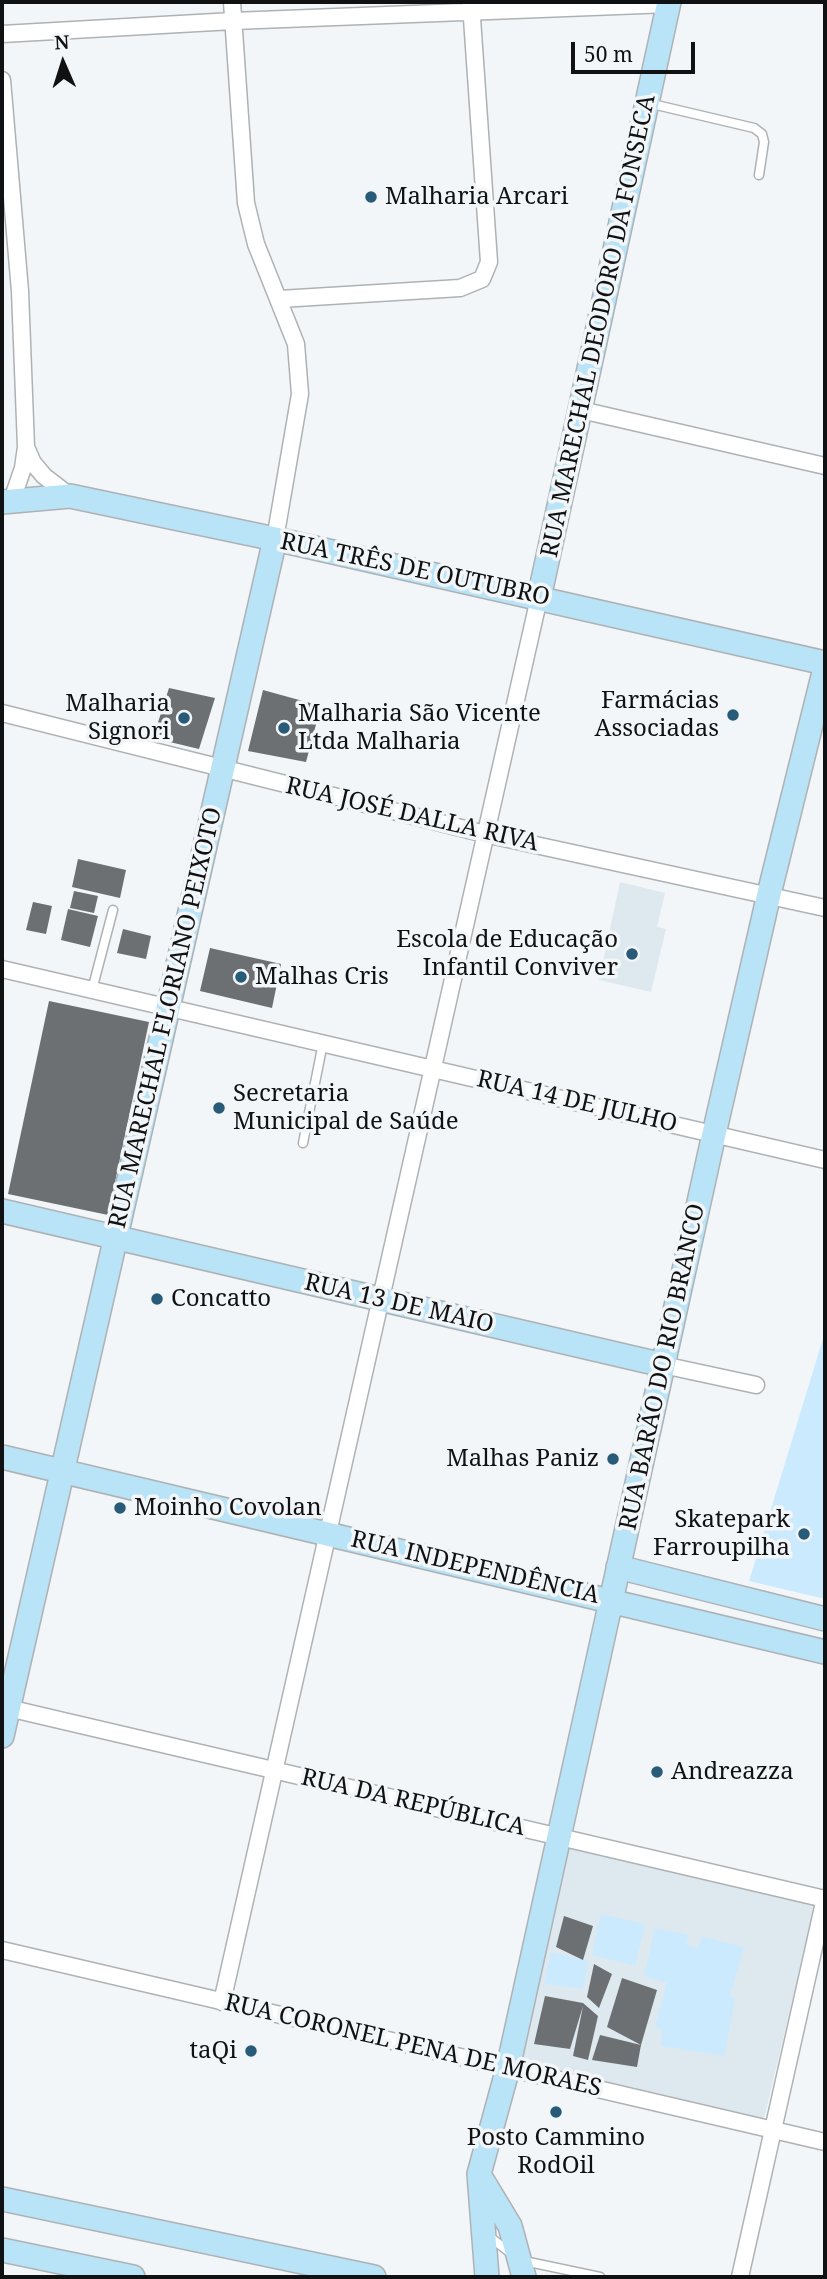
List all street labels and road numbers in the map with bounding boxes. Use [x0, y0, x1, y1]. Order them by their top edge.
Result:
street label: RUA MARECHAL DEODORO DA FONSECA [536, 92, 662, 560]
street label: RUA TRÊS DE OUTUBRO [278, 527, 552, 613]
street label: RUA JOSÉ DALLA RIVA [283, 772, 541, 858]
street label: RUA MARECHAL FLORIANO PEIXOTO [103, 805, 229, 1231]
street label: RUA 14 DE JULHO [474, 1065, 680, 1139]
street label: RUA BARÃO DO RIO BRANCO [614, 1201, 712, 1533]
street label: RUA 13 DE MAIO [302, 1268, 496, 1340]
street label: RUA INDEPENDÊNCIA [348, 1525, 602, 1611]
street label: RUA DA REPÚBLICA [298, 1763, 528, 1843]
street label: RUA CORONEL PENA DE MORAES [222, 1989, 604, 2103]

